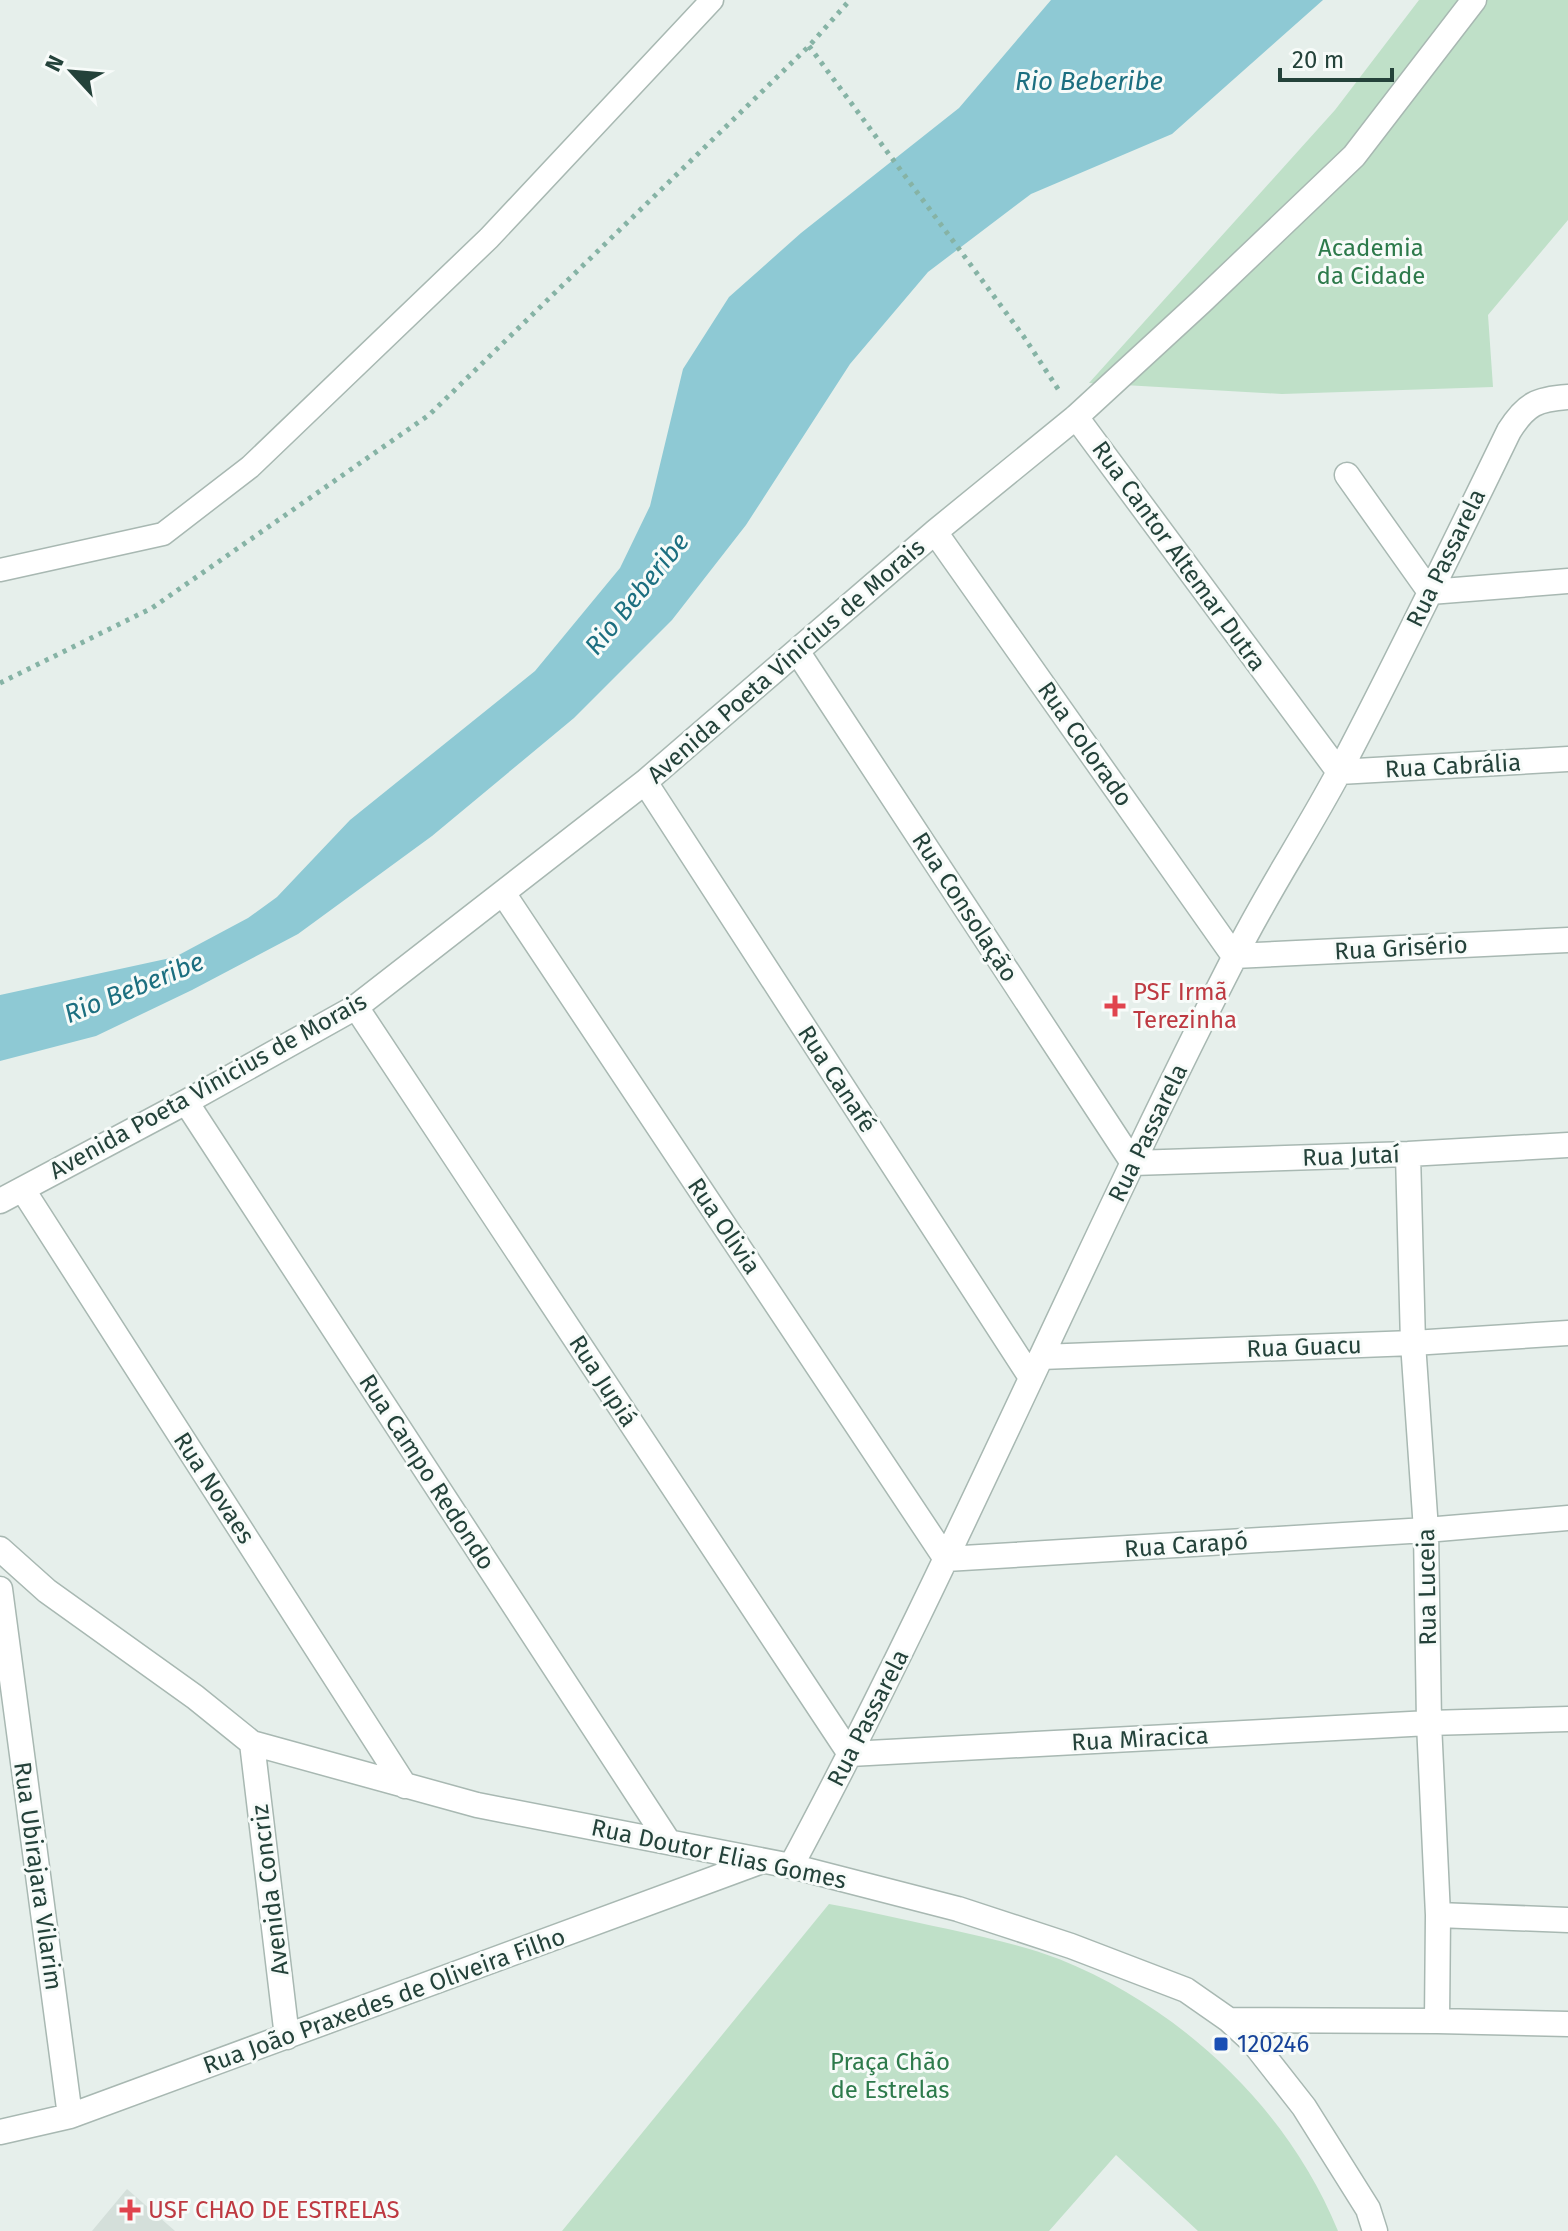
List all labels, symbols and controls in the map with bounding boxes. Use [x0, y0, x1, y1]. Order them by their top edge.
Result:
north arrow [32, 32, 112, 112]
scale bar [1280, 32, 1392, 82]
text: 20 m [1292, 46, 1344, 74]
text: N [39, 51, 70, 76]
water label: Rio Beberibe [1015, 66, 1163, 97]
park label: Academia da Cidade [1317, 234, 1425, 290]
street label: Rua Cantor Altemar Dutra [1086, 436, 1272, 676]
street label: Rua Passarela [1401, 484, 1491, 632]
water label: Rio Beberibe [578, 527, 696, 661]
street label: Avenida Poeta Vinicius de Morais [642, 533, 930, 789]
street label: Rua Colorado [1032, 676, 1138, 812]
street label: Rua Cabrália [1384, 748, 1522, 784]
street label: Rua Consolação [906, 827, 1024, 987]
street label: Rua Grisério [1334, 931, 1468, 965]
water label: Rio Beberibe [60, 946, 208, 1030]
place label: PSF Irmã Terezinha [1133, 978, 1237, 1034]
street label: Avenida Poeta Vinicius de Morais [45, 987, 371, 1185]
marker: PSF Irmã Terezinha [1104, 995, 1126, 1017]
street label: Rua Canafé [792, 1020, 882, 1138]
street label: Rua Passarela [1103, 1059, 1193, 1207]
street label: Rua Jutaí [1302, 1140, 1400, 1172]
street label: Rua Olivia [682, 1173, 766, 1279]
street label: Rua Jupiá [563, 1330, 643, 1432]
street label: Rua Guacu [1246, 1331, 1362, 1363]
street label: Rua Campo Redondo [353, 1369, 501, 1575]
street label: Rua Novaes [168, 1427, 260, 1549]
street label: Rua Carapó [1123, 1527, 1249, 1563]
street label: Rua Luceia [1412, 1528, 1442, 1646]
street label: Rua Passarela [821, 1645, 915, 1791]
street label: Rua Miracica [1071, 1721, 1209, 1757]
street label: Rua Ubirajara Vilarim [8, 1760, 68, 1992]
street label: Avenida Concriz [246, 1803, 294, 1977]
street label: Rua Doutor Elias Gomes [589, 1813, 849, 1895]
street label: Rua João Praxedes de Oliveira Filho [199, 1922, 569, 2080]
place label: 120246 [1237, 2030, 1309, 2058]
marker: 120246 [1212, 2035, 1230, 2053]
park label: Praça Chão de Estrelas [830, 2048, 950, 2104]
place label: USF CHAO DE ESTRELAS [148, 2196, 400, 2224]
marker: USF CHAO DE ESTRELAS [119, 2199, 141, 2221]

